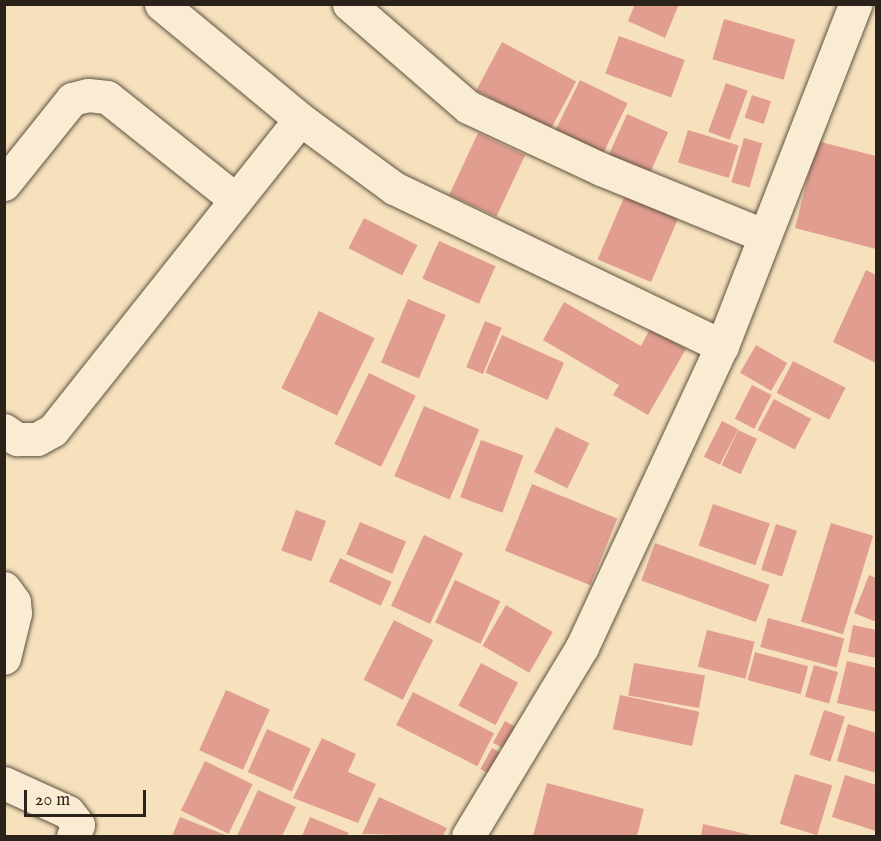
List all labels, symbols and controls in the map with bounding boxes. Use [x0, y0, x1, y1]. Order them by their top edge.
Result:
scale bar [27, 778, 148, 816]
text: 20 m [35, 789, 70, 812]

